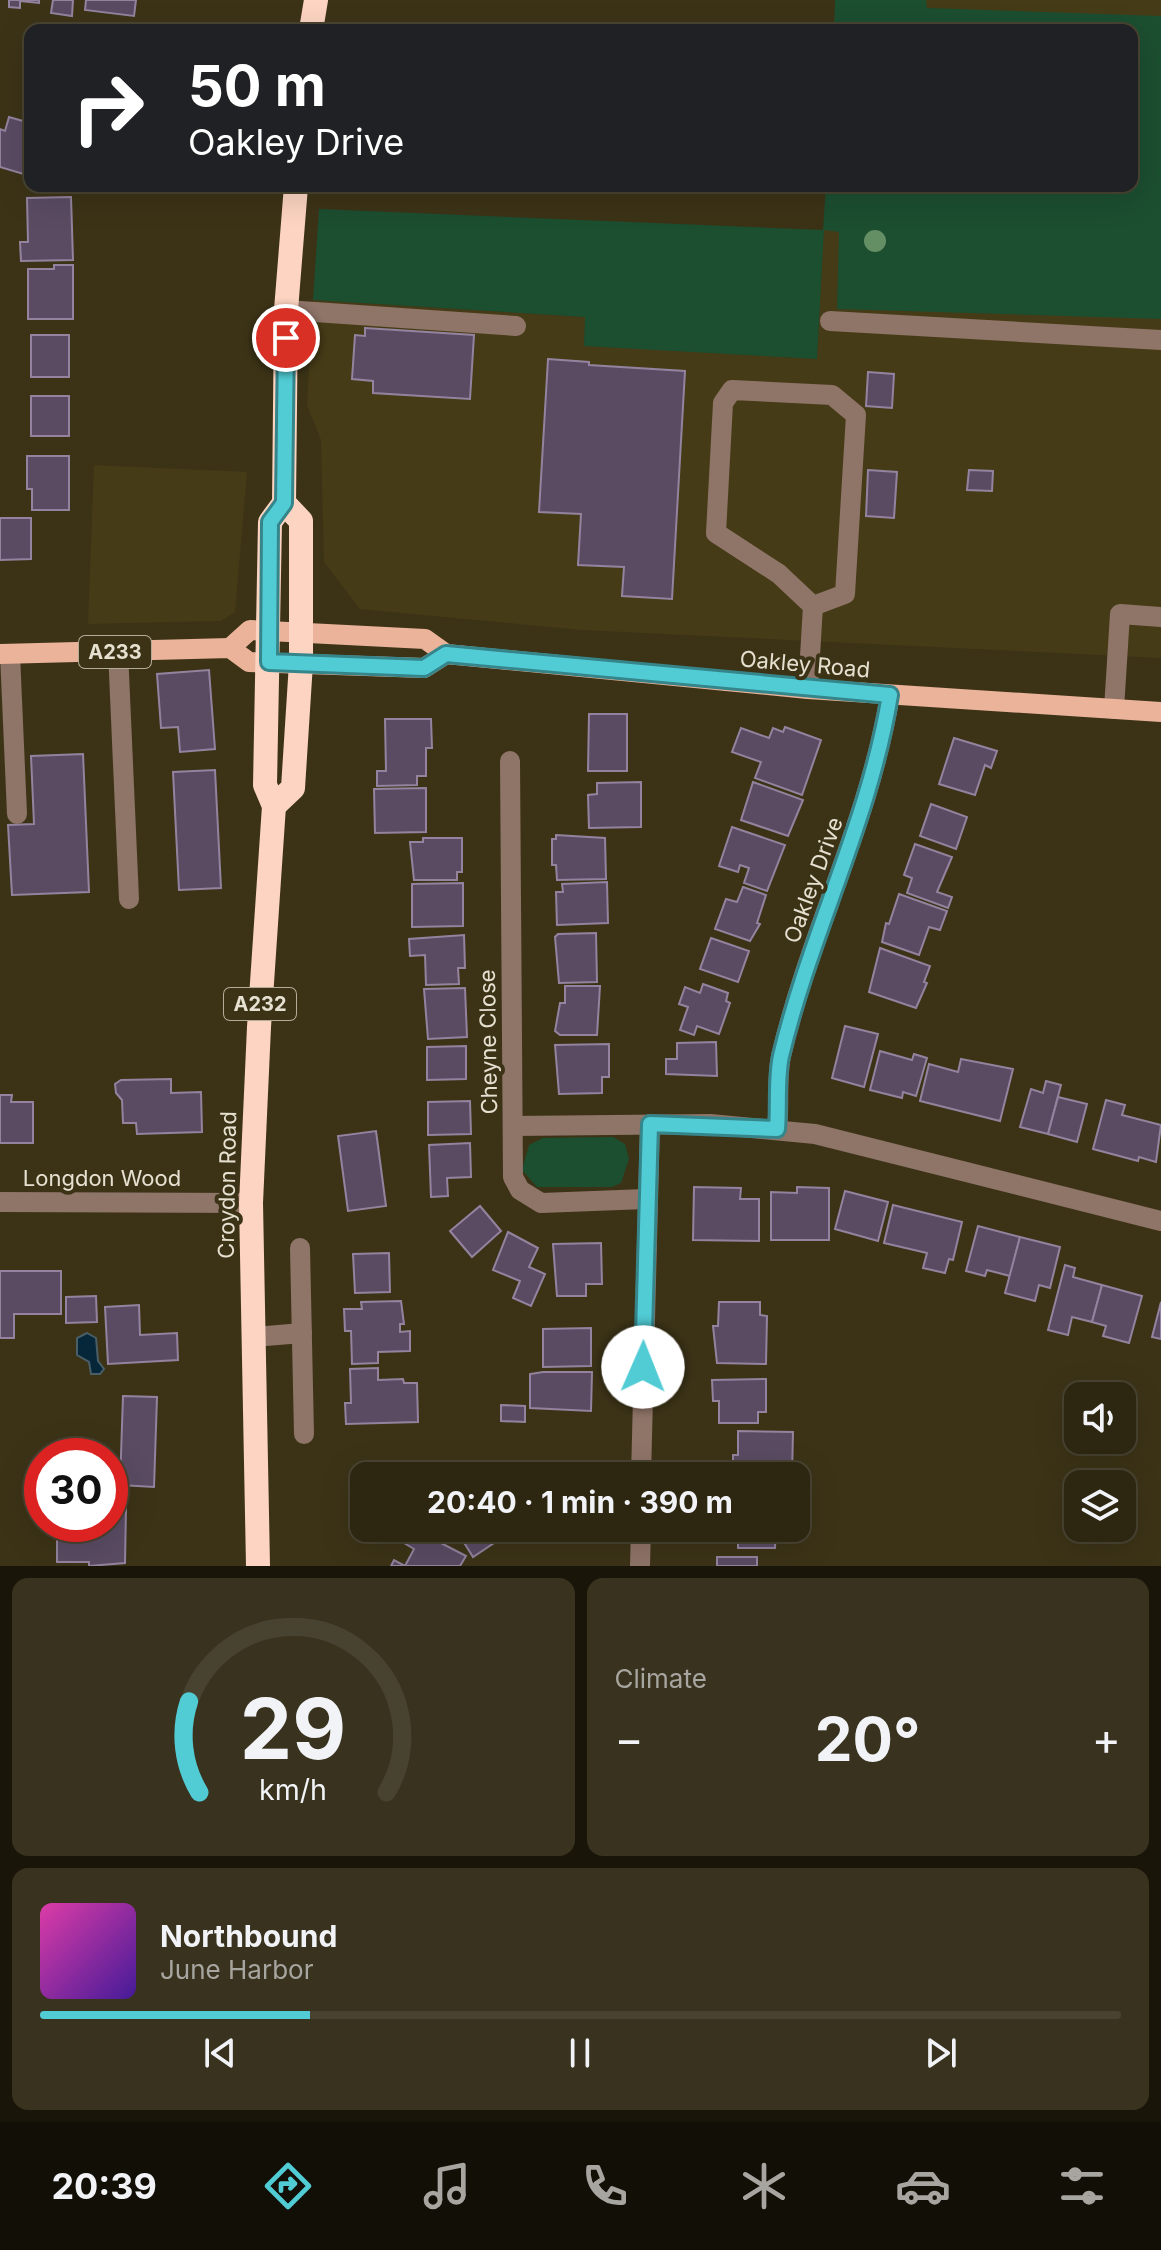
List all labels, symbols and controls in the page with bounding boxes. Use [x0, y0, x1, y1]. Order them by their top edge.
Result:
text: 50 m [188, 52, 326, 120]
icon: right [56, 56, 160, 160]
text: Oakley Drive [188, 120, 404, 164]
pin [252, 304, 320, 372]
icon: arrive [264, 316, 308, 360]
road number: A233 [79, 636, 151, 668]
street label: Oakley Road [739, 645, 871, 683]
street label: Oakley Drive [778, 813, 848, 947]
street label: Cheyne Close [474, 969, 502, 1115]
road number: A232 [224, 988, 296, 1020]
street label: Croydon Road [213, 1111, 241, 1259]
street label: Longdon Wood [23, 1165, 181, 1191]
position arrow [601, 1325, 685, 1409]
map controls [1064, 1382, 1136, 1542]
button: sound [1064, 1382, 1136, 1454]
speed limit sign: 30 [24, 1438, 128, 1542]
button: layers [1064, 1470, 1136, 1542]
text: 20:40 · 1 min · 390 m [427, 1484, 733, 1520]
text: Climate [615, 1663, 707, 1694]
text: 29 [240, 1678, 346, 1779]
text: 20° [815, 1703, 921, 1775]
text: − [615, 1712, 644, 1766]
text: + [1092, 1712, 1121, 1766]
text: km/h [259, 1772, 327, 1807]
text: Northbound [160, 1918, 337, 1954]
text: June Harbor [160, 1954, 313, 1985]
icon: previous [198, 2031, 242, 2075]
icon: pause [558, 2031, 602, 2075]
icon: next [919, 2031, 963, 2075]
icon: directions [260, 2158, 316, 2214]
icon: music [419, 2158, 475, 2214]
icon: phone [577, 2158, 633, 2214]
icon: climate [736, 2158, 792, 2214]
icon: car [895, 2158, 951, 2214]
icon: filters [1054, 2158, 1110, 2214]
text: 20:39 [51, 2164, 157, 2208]

